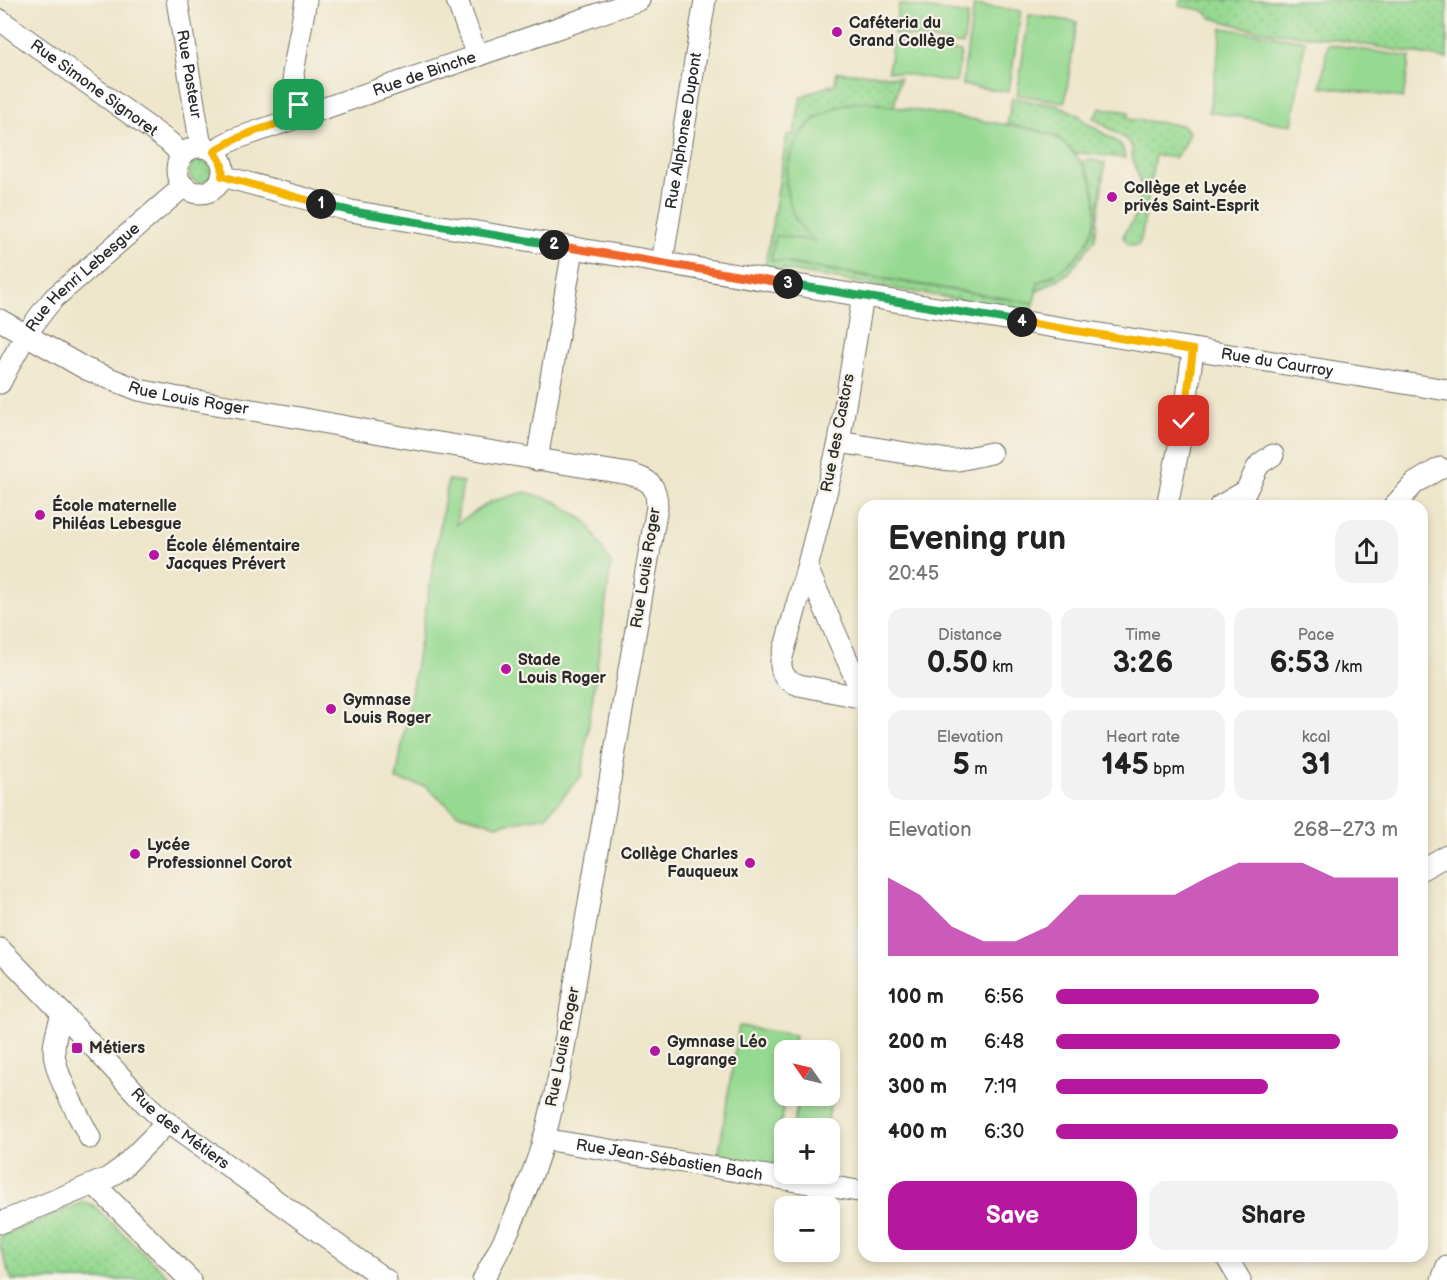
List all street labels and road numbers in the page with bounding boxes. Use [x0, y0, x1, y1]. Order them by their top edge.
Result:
street label: Rue Pasteur [173, 28, 206, 120]
street label: Rue Simone Signoret [27, 35, 162, 140]
street label: Rue de Binche [370, 47, 479, 100]
street label: Rue Alphonse Dupont [661, 51, 706, 210]
street label: Rue Henri Lebesgue [22, 218, 144, 335]
street label: Rue du Caurroy [1220, 344, 1335, 381]
street label: Rue des Castors [817, 372, 859, 494]
street label: Rue Louis Roger [125, 377, 250, 419]
street label: Rue Louis Roger [627, 506, 665, 630]
street label: Rue Louis Roger [542, 985, 584, 1109]
street label: Rue des Métiers [127, 1084, 233, 1173]
street label: Rue Jean-Sébastien Bach [574, 1135, 764, 1185]

